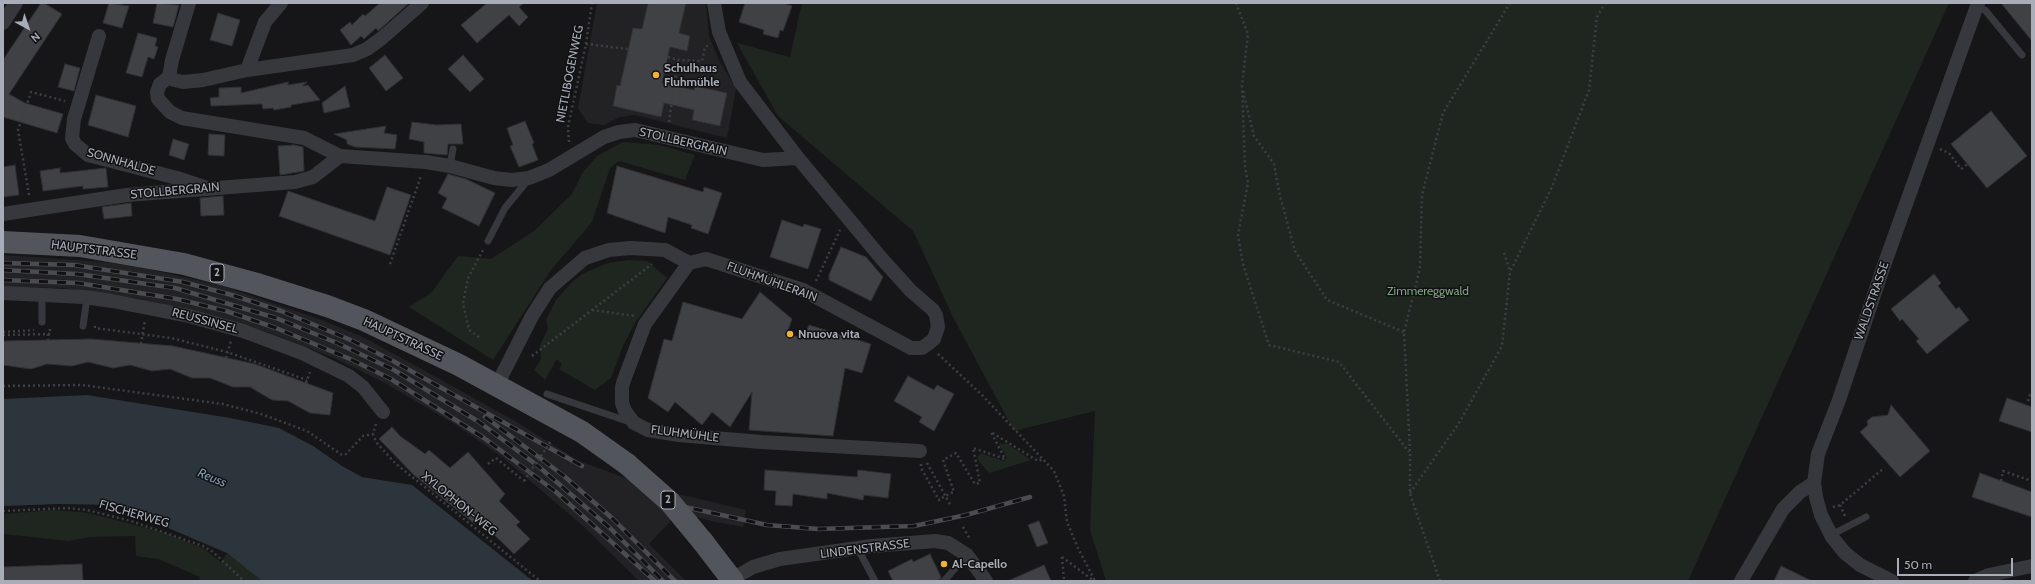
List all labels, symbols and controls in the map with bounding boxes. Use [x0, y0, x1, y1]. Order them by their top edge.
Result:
north arrow [8, 8, 48, 48]
street label: NIETLIBOGENWEG [553, 24, 587, 124]
text: N [28, 29, 43, 45]
place label: Schulhaus Fluhmühle [664, 61, 719, 89]
marker: Schulhaus Fluhmühle [651, 70, 661, 80]
street label: STOLLBERGRAIN [638, 125, 728, 159]
street label: SONNHALDE [85, 145, 157, 179]
street label: STOLLBERGRAIN [130, 180, 220, 202]
street label: HAUPTSTRASSE [50, 238, 138, 262]
street label: FLUHMÜHLERAIN [725, 259, 819, 305]
street label: WALDSTRASSE [1852, 260, 1892, 342]
road number: 2 [210, 264, 224, 282]
park label: Zimmereggwald [1387, 284, 1469, 298]
street label: REUSSINSEL [170, 305, 240, 337]
street label: HAUPTSTRASSE [361, 314, 445, 364]
place label: Nnuova vita [798, 327, 860, 341]
marker: Nnuova vita [785, 329, 795, 339]
street label: FLUHMÜHLE [650, 423, 720, 445]
water label: Reuss [195, 465, 229, 491]
street label: XYLOPHON-WEG [418, 469, 500, 539]
road number: 2 [661, 491, 675, 509]
street label: FISCHERWEG [97, 497, 171, 531]
street label: LINDENSTRASSE [819, 536, 911, 562]
scale bar [1899, 550, 2015, 576]
place label: Al-Capello [952, 557, 1007, 571]
text: 50 m [1904, 557, 1932, 572]
marker: Al-Capello [939, 559, 949, 569]

